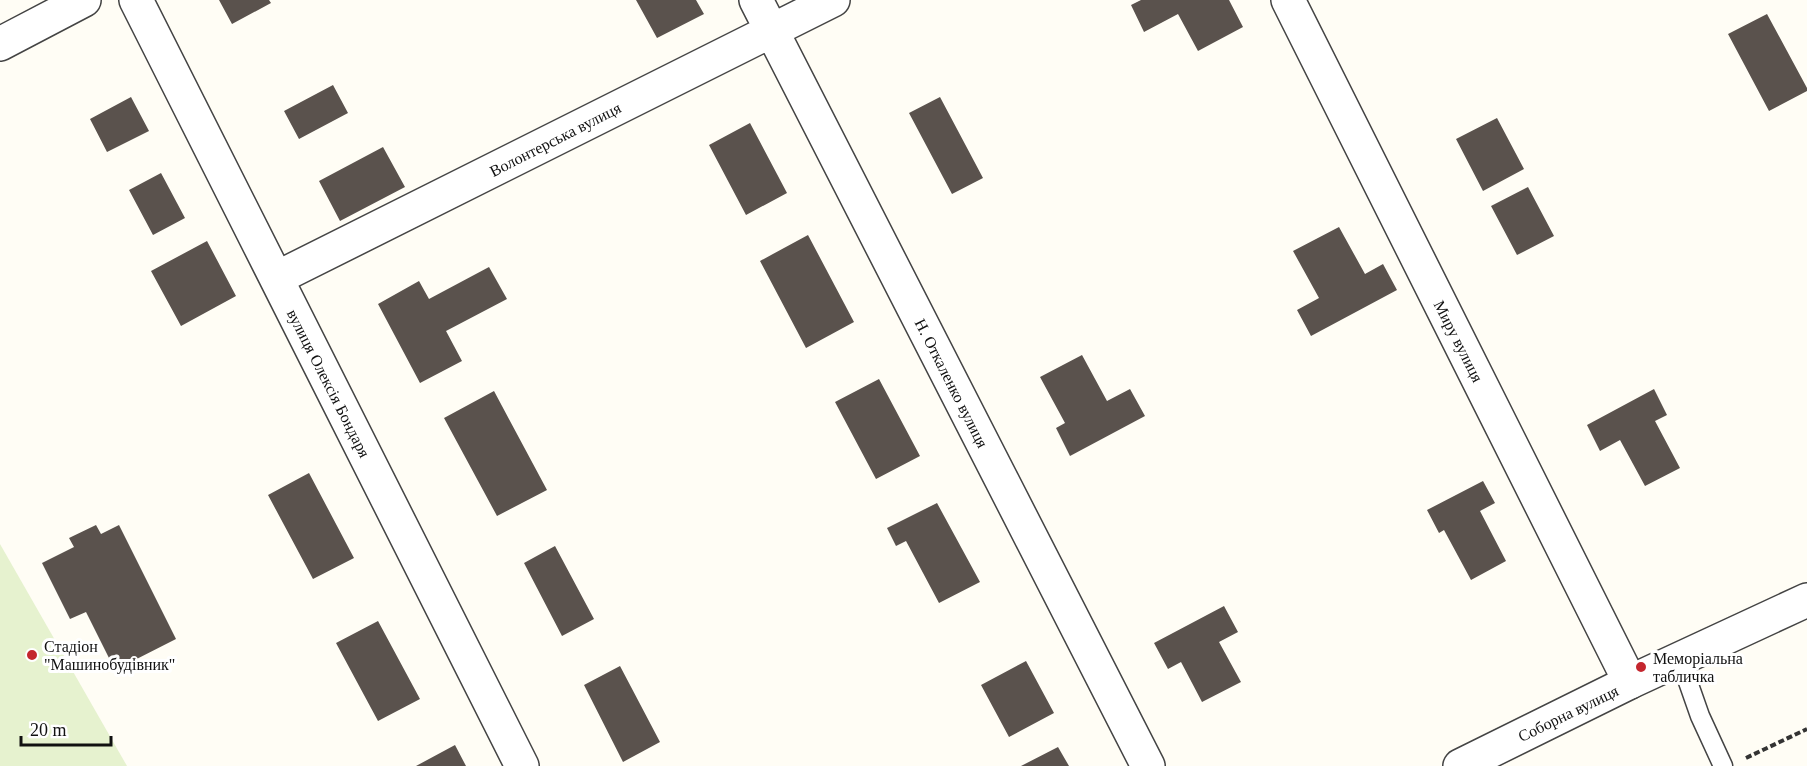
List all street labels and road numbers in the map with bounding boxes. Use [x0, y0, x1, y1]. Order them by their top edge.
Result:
street label: Волонтерська вулиця [487, 99, 625, 181]
street label: Миру вулиця [1430, 298, 1487, 386]
street label: вулиця Олексія Бондаря [283, 306, 374, 461]
street label: Н. Откаленко вулиця [911, 316, 992, 451]
street label: Соборна вулиця [1515, 682, 1622, 746]

